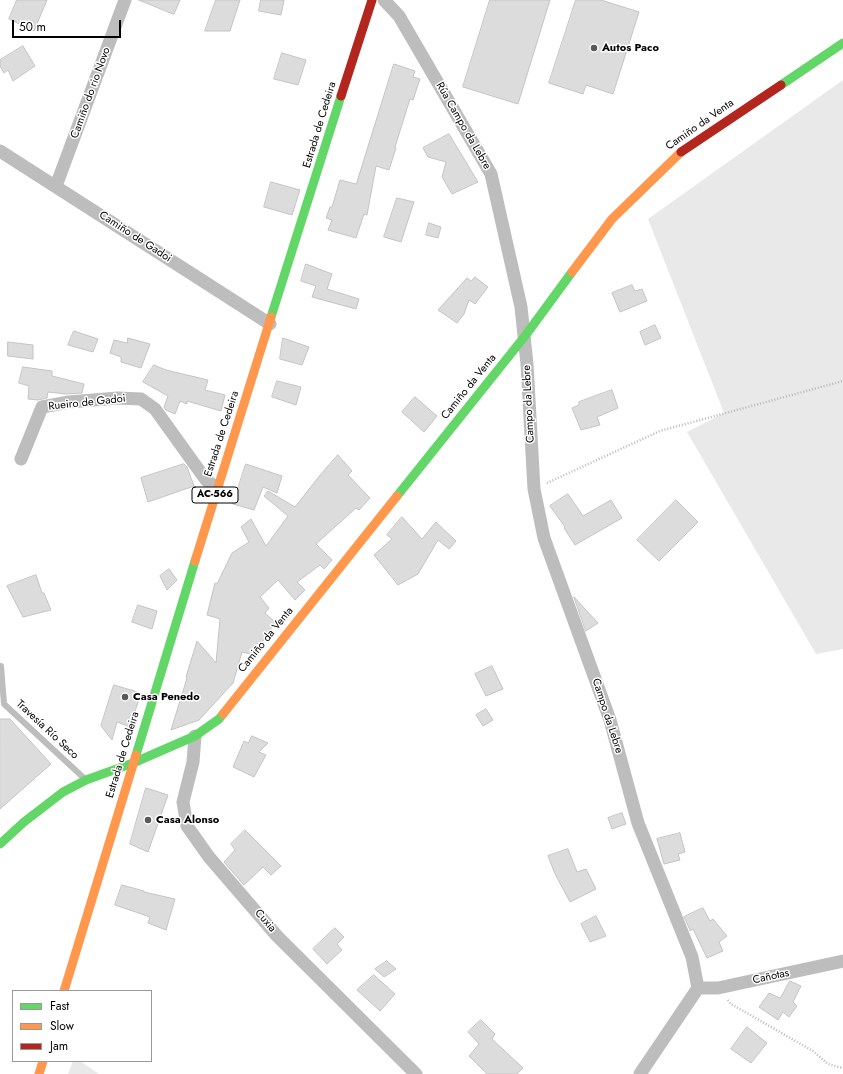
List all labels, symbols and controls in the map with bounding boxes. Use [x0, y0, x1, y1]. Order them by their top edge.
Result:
scale bar [14, 12, 123, 38]
text: 50 m [19, 18, 46, 36]
place label: Autos Paco [602, 41, 659, 55]
marker: Autos Paco [589, 43, 599, 53]
street label: Camiño do rio Novo [68, 46, 114, 140]
street label: Estrada de Cedeira [301, 80, 339, 170]
street label: Rúa Campo da Lebre [433, 80, 493, 172]
street label: Camiño da Venta [663, 97, 737, 153]
street label: Camiño de Gadoi [96, 209, 174, 265]
street label: Camiño da Venta [439, 352, 499, 422]
street label: Campo da Lebre [520, 365, 538, 443]
street label: Estrada de Cedeira [202, 389, 242, 479]
street label: Rueiro de Gadoi [48, 392, 126, 414]
road number: AC-566 [192, 487, 238, 503]
street label: Camiño da Venta [236, 605, 296, 675]
street label: Campo da Lebre [589, 677, 625, 755]
place label: Casa Penedo [133, 690, 200, 704]
marker: Casa Penedo [120, 692, 130, 702]
street label: Travesía Río Seco [13, 698, 81, 762]
street label: Estrada de Cedeira [104, 710, 142, 800]
place label: Casa Alonso [156, 813, 219, 827]
marker: Casa Alonso [143, 815, 153, 825]
street label: Cuxia [251, 907, 279, 935]
street label: Cañotas [752, 967, 790, 987]
legend [12, 990, 152, 1062]
text: Fast [50, 997, 69, 1015]
text: Slow [50, 1017, 74, 1035]
text: Jam [50, 1037, 68, 1055]

